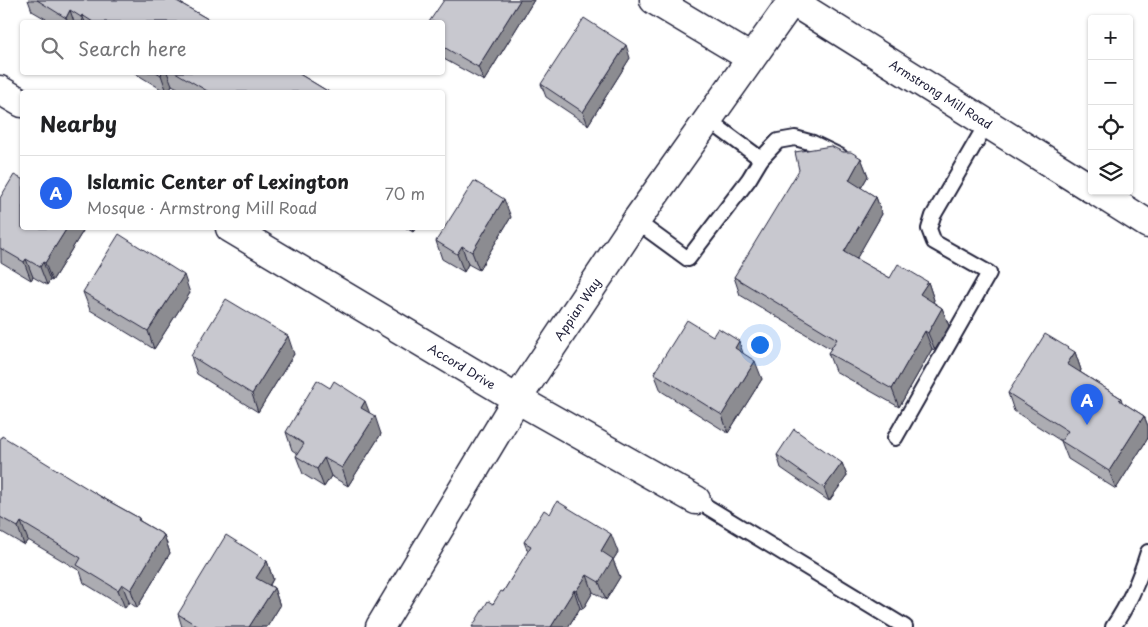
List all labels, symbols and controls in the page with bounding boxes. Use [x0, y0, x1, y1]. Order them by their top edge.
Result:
map controls [1088, 15, 1133, 195]
button: + [1088, 15, 1133, 60]
search box [20, 20, 445, 75]
icon: search [38, 34, 66, 62]
text: Search here [78, 34, 187, 62]
street label: Armstrong Mill Road [886, 55, 996, 133]
button: − [1088, 60, 1133, 105]
button: locate [1088, 105, 1133, 150]
text: Nearby [40, 107, 117, 139]
button: layers [1088, 150, 1133, 195]
text: Islamic Center of Lexington [87, 167, 349, 195]
text: A [50, 181, 62, 205]
text: 70 m [385, 181, 425, 205]
text: Mosque · Armstrong Mill Road [87, 195, 317, 219]
street label: Appian Way [549, 274, 605, 344]
your location [747, 332, 773, 358]
street label: Accord Drive [425, 339, 500, 394]
pin: A [1071, 384, 1103, 425]

